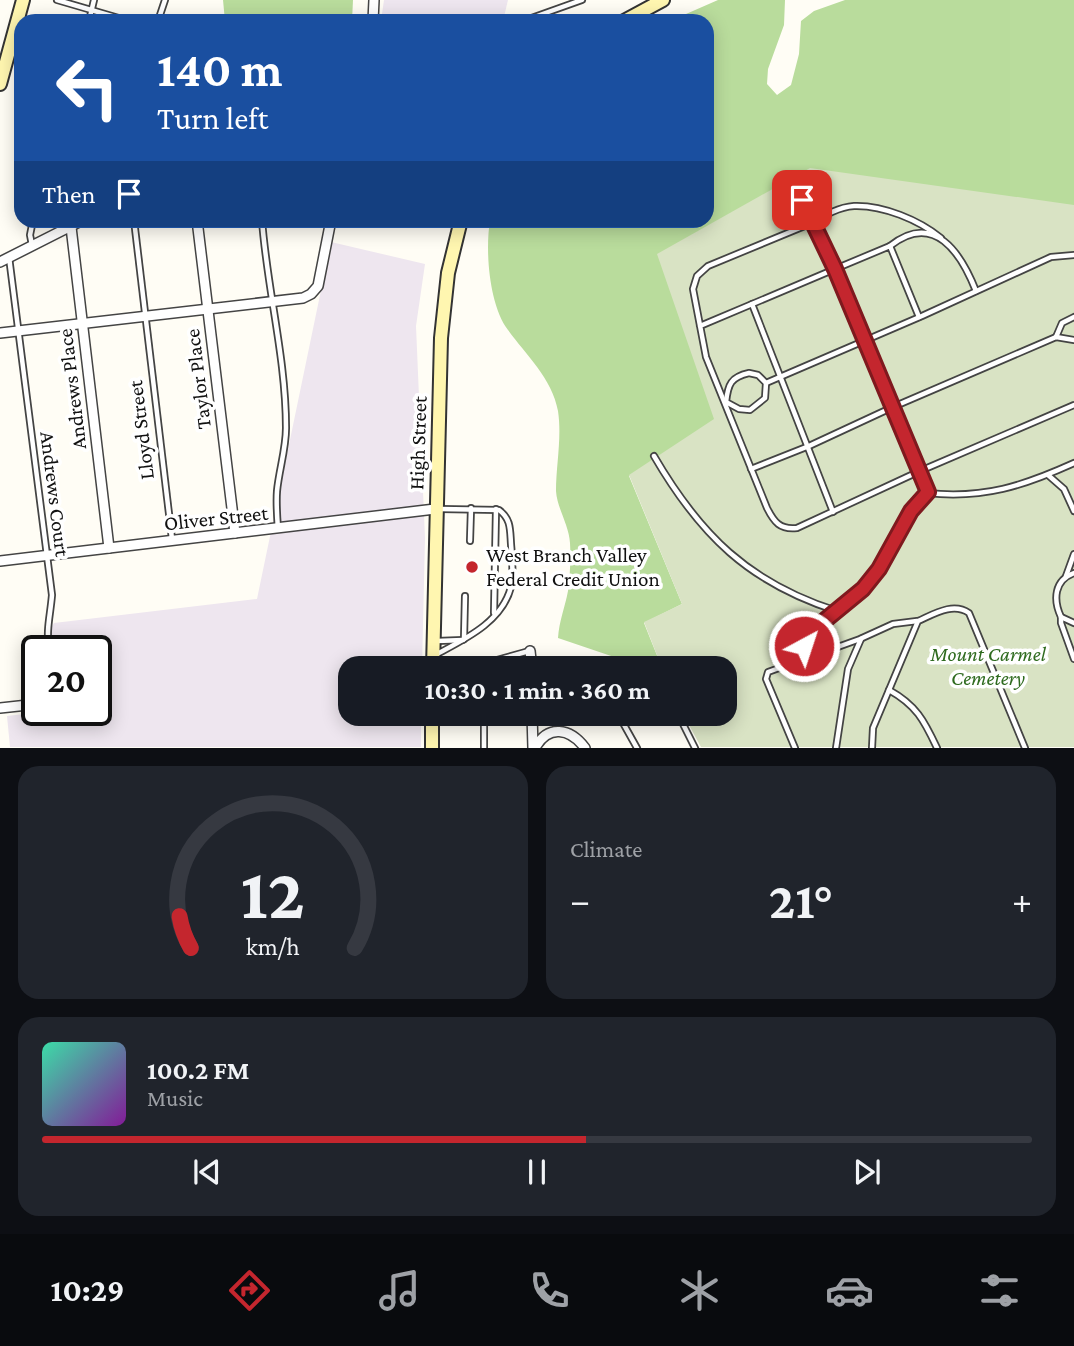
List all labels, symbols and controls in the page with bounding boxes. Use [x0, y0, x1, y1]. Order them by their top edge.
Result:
icon: left [42, 42, 133, 133]
text: 140 m [157, 42, 282, 97]
text: Turn left [157, 100, 268, 136]
pin [772, 170, 832, 230]
icon: arrive [110, 175, 148, 213]
text: Then [42, 180, 96, 209]
icon: arrive [783, 181, 821, 219]
street label: Andrews Place [53, 327, 91, 451]
street label: Taylor Place [180, 327, 216, 431]
street label: Lloyd Street [123, 378, 159, 481]
street label: High Street [404, 395, 432, 490]
street label: Andrews Court [35, 430, 75, 559]
street label: Oliver Street [163, 500, 270, 535]
place label: West Branch Valley Federal Credit Union [486, 543, 660, 591]
marker: West Branch Valley Federal Credit Union [464, 559, 480, 575]
position arrow [767, 609, 841, 683]
speed limit sign: 20 [21, 635, 112, 726]
park label: Mount Carmel Cemetery [929, 642, 1047, 690]
text: 10:30 · 1 min · 360 m [425, 676, 650, 705]
text: Climate [570, 836, 642, 862]
text: 12 [241, 854, 305, 935]
text: 21° [769, 871, 833, 929]
text: − [570, 879, 590, 921]
text: + [1012, 879, 1032, 921]
text: km/h [246, 933, 300, 960]
text: 100.2 FM [147, 1056, 249, 1085]
text: Music [147, 1085, 203, 1111]
icon: previous [188, 1153, 226, 1191]
icon: pause [518, 1153, 556, 1191]
icon: next [848, 1153, 886, 1191]
icon: directions [225, 1266, 274, 1315]
icon: music [375, 1266, 424, 1315]
icon: phone [525, 1266, 574, 1315]
icon: climate [675, 1266, 724, 1315]
icon: car [825, 1266, 874, 1315]
icon: filters [975, 1266, 1024, 1315]
text: 10:29 [50, 1272, 124, 1308]

